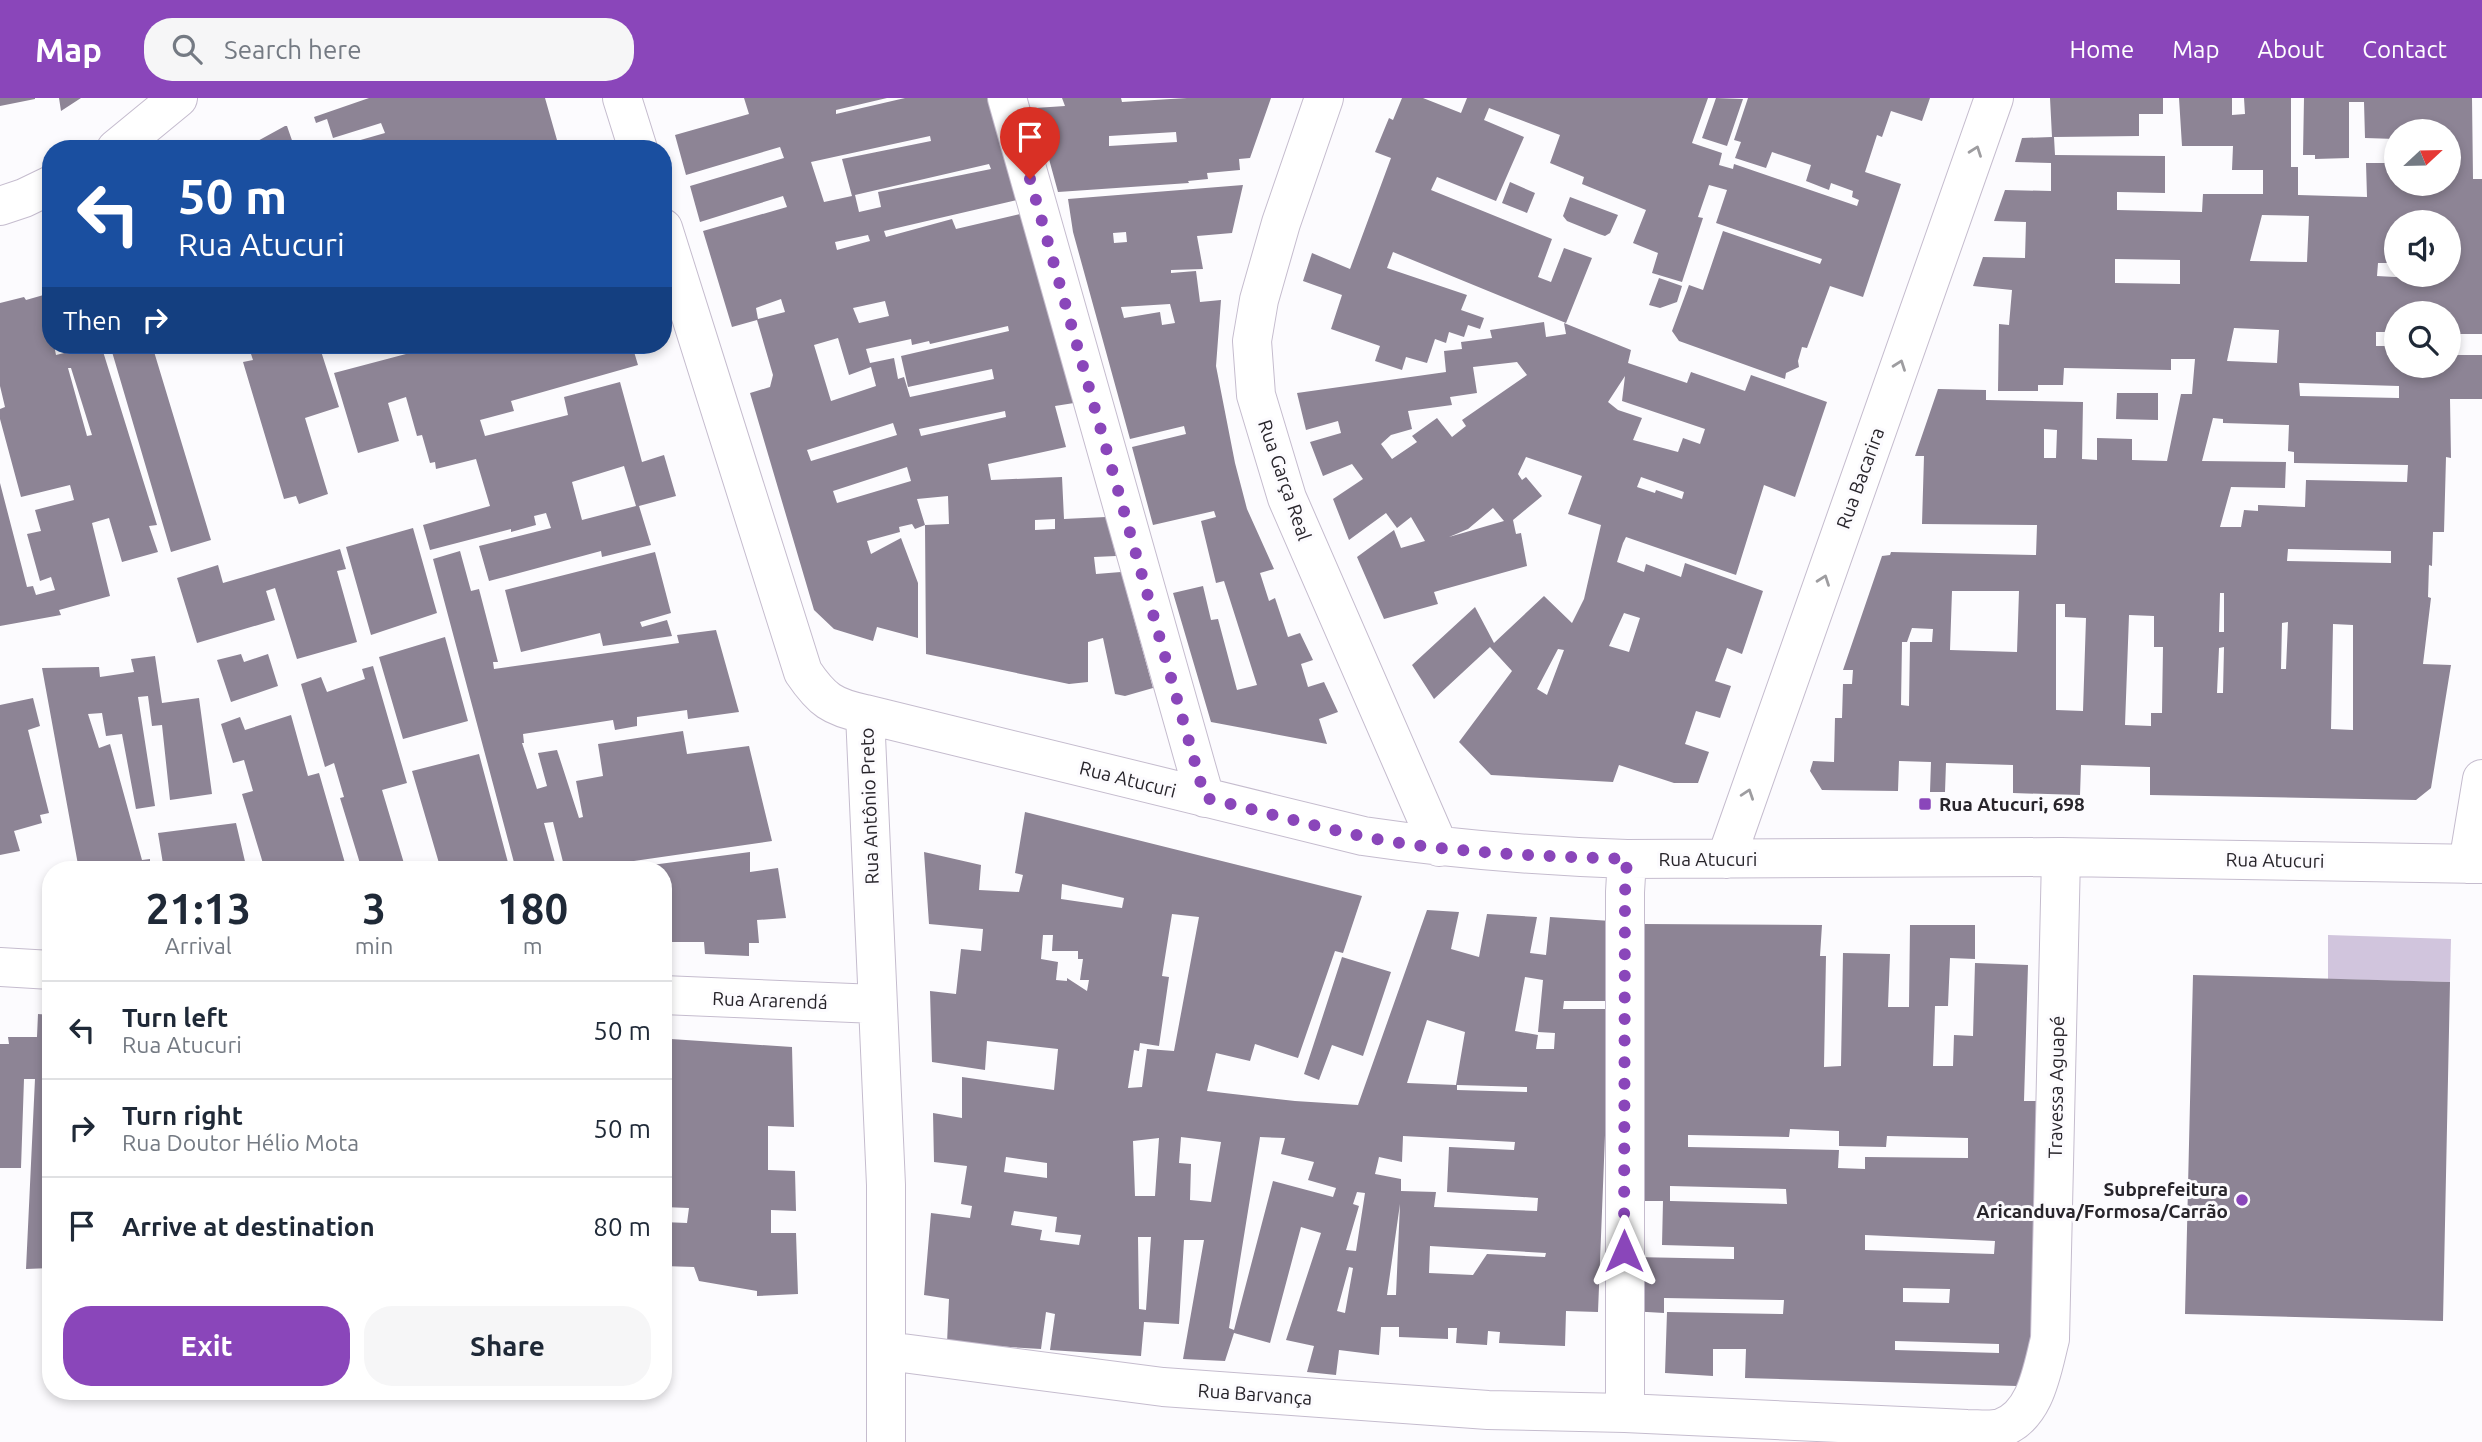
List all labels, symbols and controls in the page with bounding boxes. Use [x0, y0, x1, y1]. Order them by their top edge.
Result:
search box [144, 18, 634, 81]
icon: search [168, 30, 206, 68]
text: Map [35, 31, 102, 68]
text: Search here [224, 35, 362, 64]
text: Home [2069, 36, 2134, 63]
text: Map [2172, 36, 2219, 63]
text: About [2257, 36, 2324, 63]
text: Contact [2362, 36, 2447, 63]
pin [1000, 107, 1060, 179]
icon: arrive [1011, 118, 1049, 156]
north arrow [2384, 119, 2460, 196]
map controls [2384, 119, 2461, 378]
one-way arrow [1968, 145, 1982, 157]
icon: left [63, 168, 154, 259]
text: 50 m [178, 168, 287, 223]
button: sound [2384, 210, 2461, 287]
text: Rua Atucuri [178, 226, 345, 262]
icon: right [136, 301, 174, 339]
button: search [2384, 301, 2461, 378]
text: Then [63, 306, 122, 335]
one-way arrow [1892, 360, 1906, 372]
street label: Rua Garça Real [1254, 417, 1316, 543]
street label: Rua Bacarira [1832, 424, 1888, 532]
one-way arrow [1816, 574, 1830, 586]
street label: Rua Antônio Preto [855, 727, 883, 885]
street label: Rua Atucuri [1077, 756, 1179, 802]
one-way arrow [1740, 789, 1754, 801]
place label: Rua Atucuri, 698 [1939, 793, 2085, 815]
marker: Rua Atucuri, 698 [1917, 796, 1933, 812]
street label: Rua Atucuri [1659, 848, 1757, 870]
street label: Rua Atucuri [2225, 848, 2325, 872]
text: 21:13 [146, 885, 251, 932]
text: 3 [362, 885, 386, 932]
text: 180 [497, 885, 568, 932]
text: Arrival [165, 933, 232, 958]
text: min [355, 933, 393, 958]
text: m [523, 933, 543, 958]
street label: Rua Ararendá [712, 987, 828, 1013]
text: Turn left [122, 1003, 228, 1032]
icon: left [63, 1011, 101, 1049]
street label: Travessa Aguapé [2044, 1015, 2068, 1159]
text: 50 m [593, 1016, 651, 1045]
text: Rua Atucuri [122, 1032, 242, 1057]
text: Turn right [122, 1101, 243, 1130]
icon: right [63, 1109, 101, 1147]
text: 50 m [593, 1114, 651, 1143]
text: Rua Doutor Hélio Mota [122, 1130, 359, 1155]
place label: Subprefeitura Aricanduva/Formosa/Carrão [1976, 1178, 2228, 1222]
marker: Subprefeitura Aricanduva/Formosa/Carrão [2234, 1192, 2250, 1208]
icon: arrive [63, 1207, 101, 1245]
text: Arrive at destination [122, 1212, 375, 1241]
text: 80 m [593, 1212, 651, 1241]
position arrow [1587, 1214, 1661, 1288]
button: Exit [63, 1306, 350, 1386]
button: Share [364, 1306, 651, 1386]
street label: Rua Barvança [1197, 1379, 1313, 1409]

